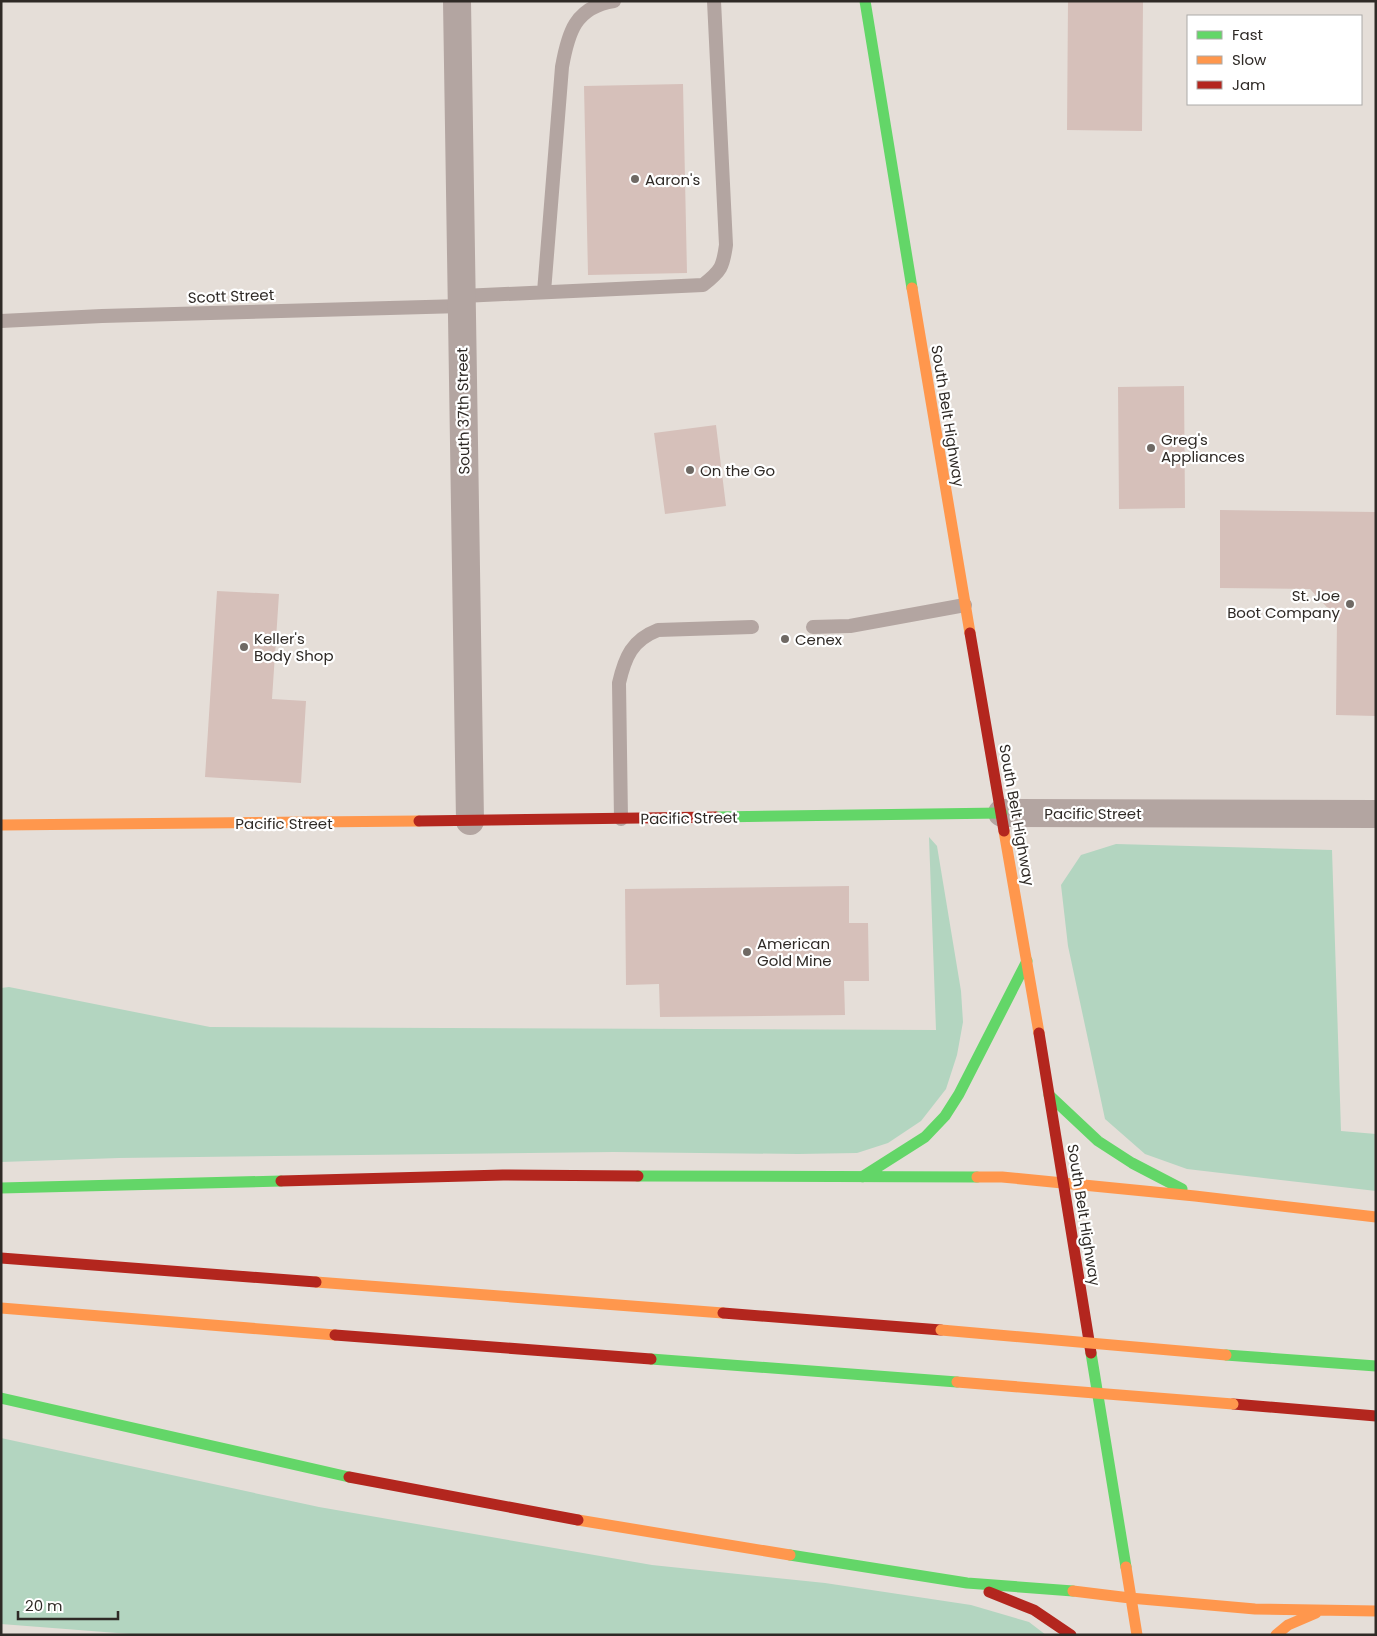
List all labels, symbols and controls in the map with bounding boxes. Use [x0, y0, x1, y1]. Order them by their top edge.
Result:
legend [1187, 15, 1362, 105]
text: Fast [1232, 24, 1263, 45]
text: Slow [1232, 49, 1267, 70]
text: Jam [1232, 74, 1266, 95]
place label: Aaron's [645, 169, 700, 190]
marker: Aaron's [629, 173, 641, 185]
street label: Scott Street [187, 284, 275, 308]
street label: South Belt Highway [926, 344, 970, 489]
street label: South 37th Street [451, 347, 475, 475]
place label: Greg's Appliances [1161, 429, 1245, 467]
marker: Greg's Appliances [1145, 442, 1157, 454]
place label: On the Go [700, 460, 775, 481]
marker: On the Go [684, 464, 696, 476]
place label: St. Joe Boot Company [1227, 585, 1341, 623]
marker: St. Joe Boot Company [1344, 598, 1356, 610]
place label: Keller's Body Shop [254, 628, 334, 666]
place label: Cenex [795, 629, 842, 650]
marker: Cenex [779, 633, 791, 645]
marker: Keller's Body Shop [238, 641, 250, 653]
street label: South Belt Highway [994, 743, 1040, 888]
street label: Pacific Street [1044, 803, 1142, 824]
street label: Pacific Street [640, 807, 738, 829]
street label: Pacific Street [235, 813, 333, 834]
place label: American Gold Mine [757, 933, 832, 971]
marker: American Gold Mine [741, 946, 753, 958]
street label: South Belt Highway [1062, 1143, 1106, 1288]
scale bar [18, 1588, 118, 1620]
text: 20 m [25, 1595, 63, 1616]

